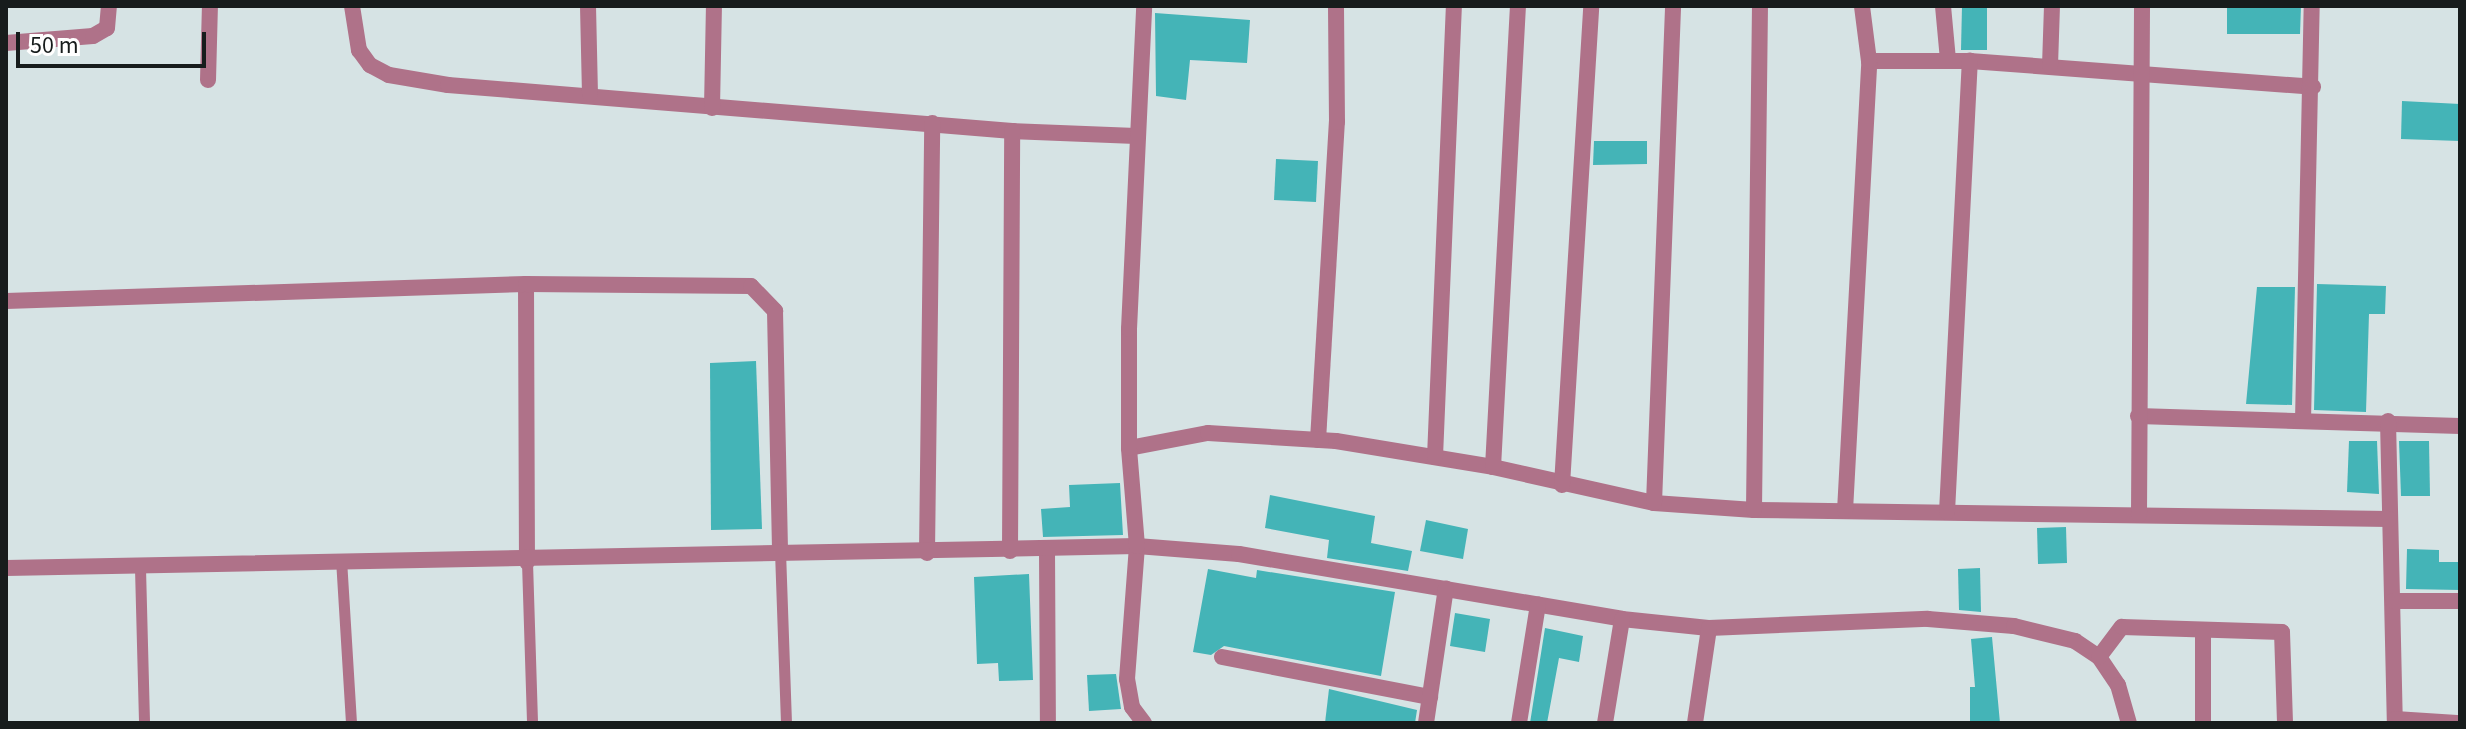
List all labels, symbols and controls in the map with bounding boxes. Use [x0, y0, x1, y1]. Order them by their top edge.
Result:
scale bar [20, 16, 210, 66]
text: 50 m [30, 28, 79, 63]

